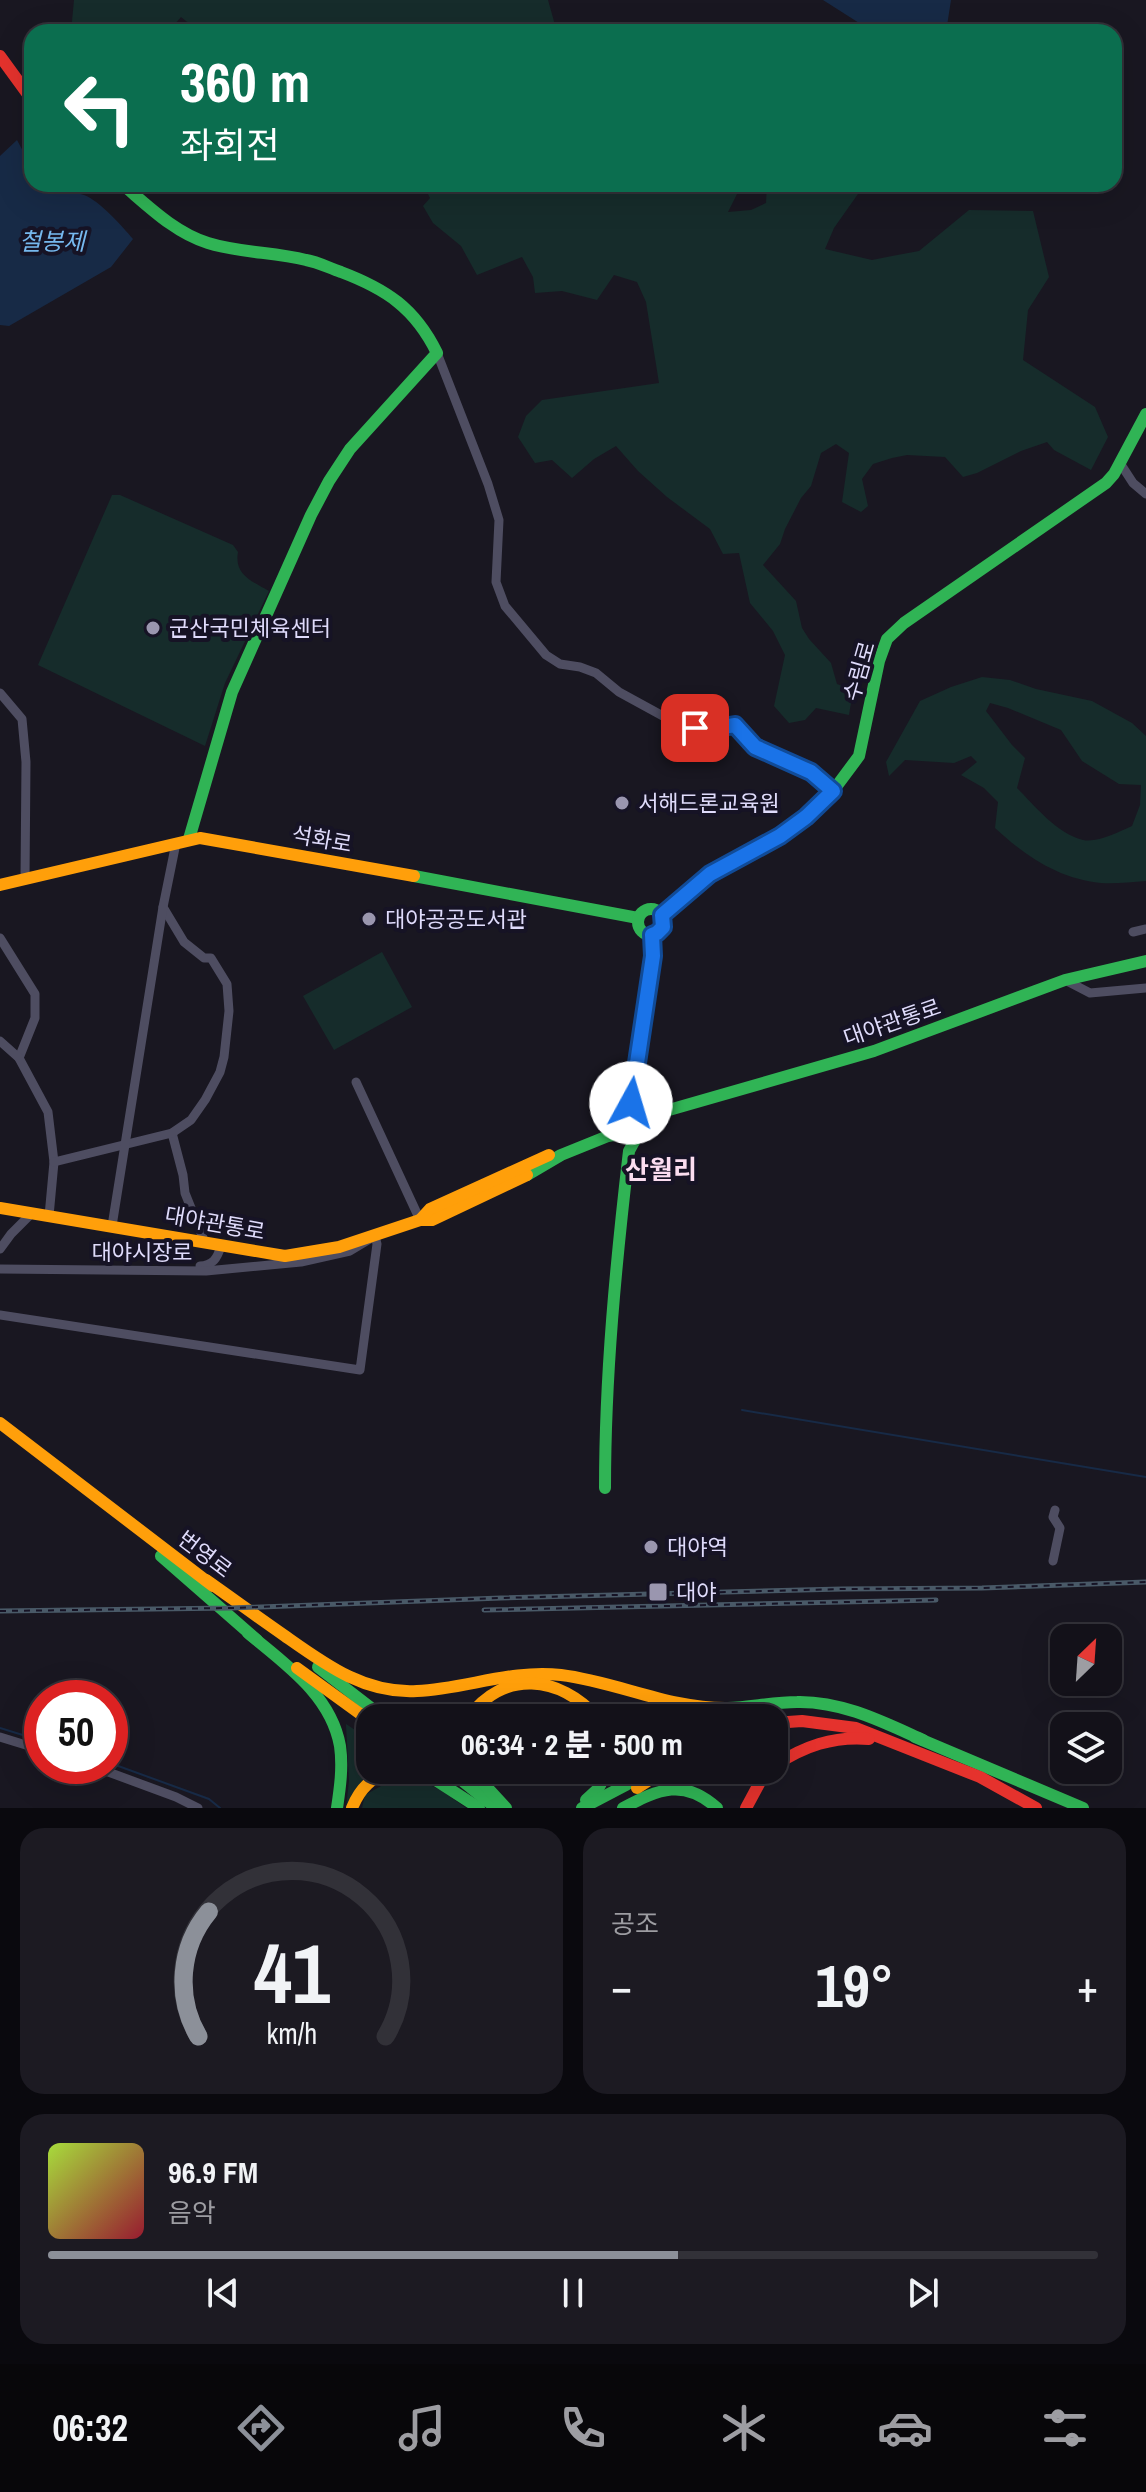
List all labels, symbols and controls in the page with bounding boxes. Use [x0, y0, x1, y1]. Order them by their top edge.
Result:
text: 360 m [180, 44, 310, 119]
icon: left [48, 56, 152, 160]
text: 좌회전 [180, 121, 279, 169]
water label: 철봉제 [19, 225, 88, 257]
place label: 군산국민체육센터 [169, 613, 331, 643]
marker: 군산국민체육센터 [144, 619, 162, 637]
street label: 수림로 [836, 638, 882, 704]
pin [661, 694, 729, 762]
icon: arrive [673, 706, 717, 750]
place label: 서해드론교육원 [638, 788, 780, 818]
marker: 서해드론교육원 [613, 794, 631, 812]
street label: 석화로 [289, 819, 355, 859]
place label: 대야공공도서관 [385, 904, 527, 934]
marker: 대야공공도서관 [360, 910, 378, 928]
street label: 대야관통로 [839, 991, 945, 1053]
position arrow [589, 1061, 673, 1145]
district label: 산월리 [625, 1152, 697, 1187]
street label: 대야관통로 [163, 1199, 267, 1247]
street label: 대야시장로 [91, 1237, 193, 1267]
street label: 번영로 [172, 1524, 238, 1584]
place label: 대야역 [667, 1532, 728, 1562]
marker: 대야역 [642, 1538, 660, 1556]
place label: 대야 [676, 1577, 716, 1607]
marker: 대야 [647, 1581, 669, 1603]
north arrow [1050, 1624, 1122, 1696]
map controls [1050, 1624, 1122, 1784]
speed limit sign: 50 [24, 1680, 128, 1784]
button: layers [1050, 1712, 1122, 1784]
text: 06:34 · 2 분 · 500 m [461, 1724, 683, 1764]
text: 공조 [611, 1906, 659, 1941]
text: 41 [254, 1917, 329, 2029]
text: 19° [815, 1945, 894, 2026]
text: − [611, 1956, 632, 2016]
text: + [1077, 1956, 1098, 2016]
text: km/h [266, 2014, 317, 2053]
text: 96.9 FM [168, 2152, 258, 2192]
text: 음악 [168, 2195, 216, 2230]
icon: previous [201, 2271, 245, 2315]
icon: pause [551, 2271, 595, 2315]
icon: next [901, 2271, 945, 2315]
icon: directions [233, 2400, 289, 2456]
icon: music [394, 2400, 450, 2456]
icon: phone [555, 2400, 611, 2456]
icon: climate [716, 2400, 772, 2456]
icon: car [877, 2400, 933, 2456]
icon: filters [1037, 2400, 1093, 2456]
text: 06:32 [52, 2404, 128, 2452]

